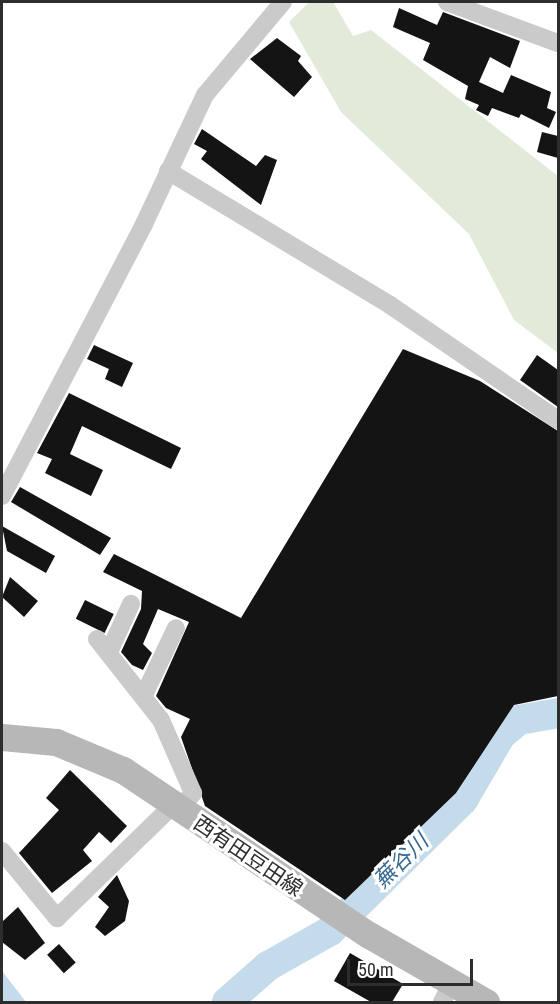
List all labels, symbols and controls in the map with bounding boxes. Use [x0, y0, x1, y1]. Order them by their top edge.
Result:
street label: 西有田豆田線 [189, 810, 307, 902]
water label: 蕪谷川 [368, 828, 434, 894]
scale bar [350, 947, 476, 985]
text: 50 m [358, 959, 393, 980]

